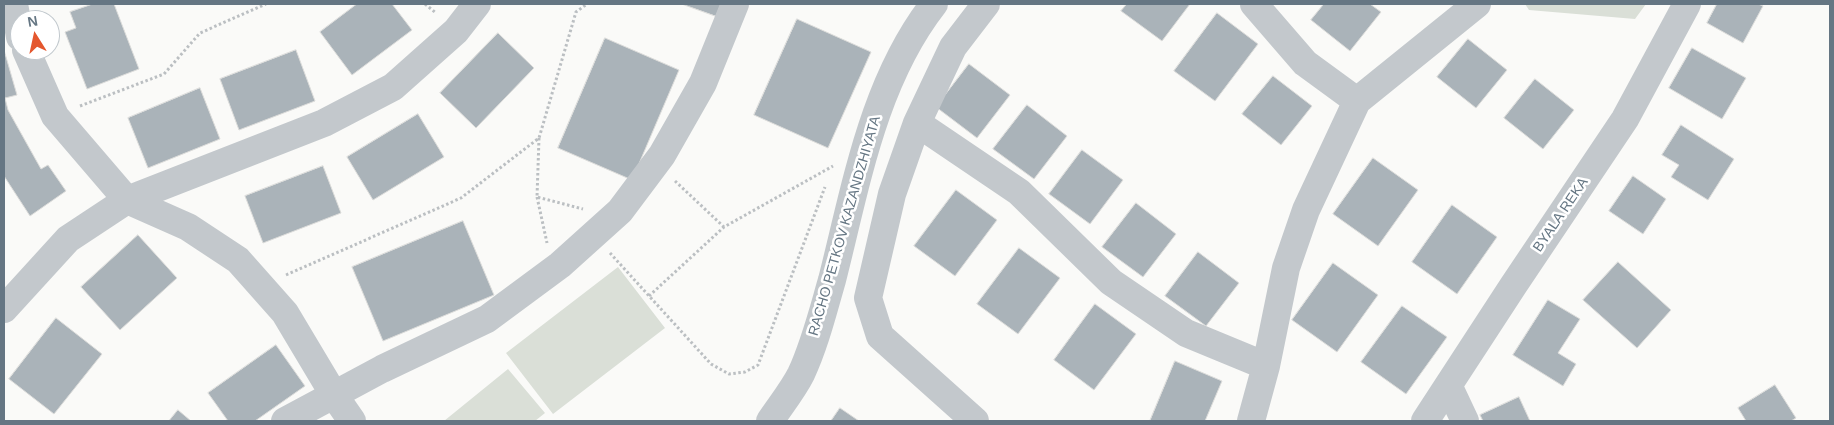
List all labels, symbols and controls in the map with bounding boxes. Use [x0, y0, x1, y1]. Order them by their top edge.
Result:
north arrow [10, 10, 60, 60]
text: N [26, 12, 39, 30]
street label: RACHO PETKOV KAZANDZHIYATA [806, 114, 884, 338]
street label: BYALA REKA [1530, 175, 1592, 255]

